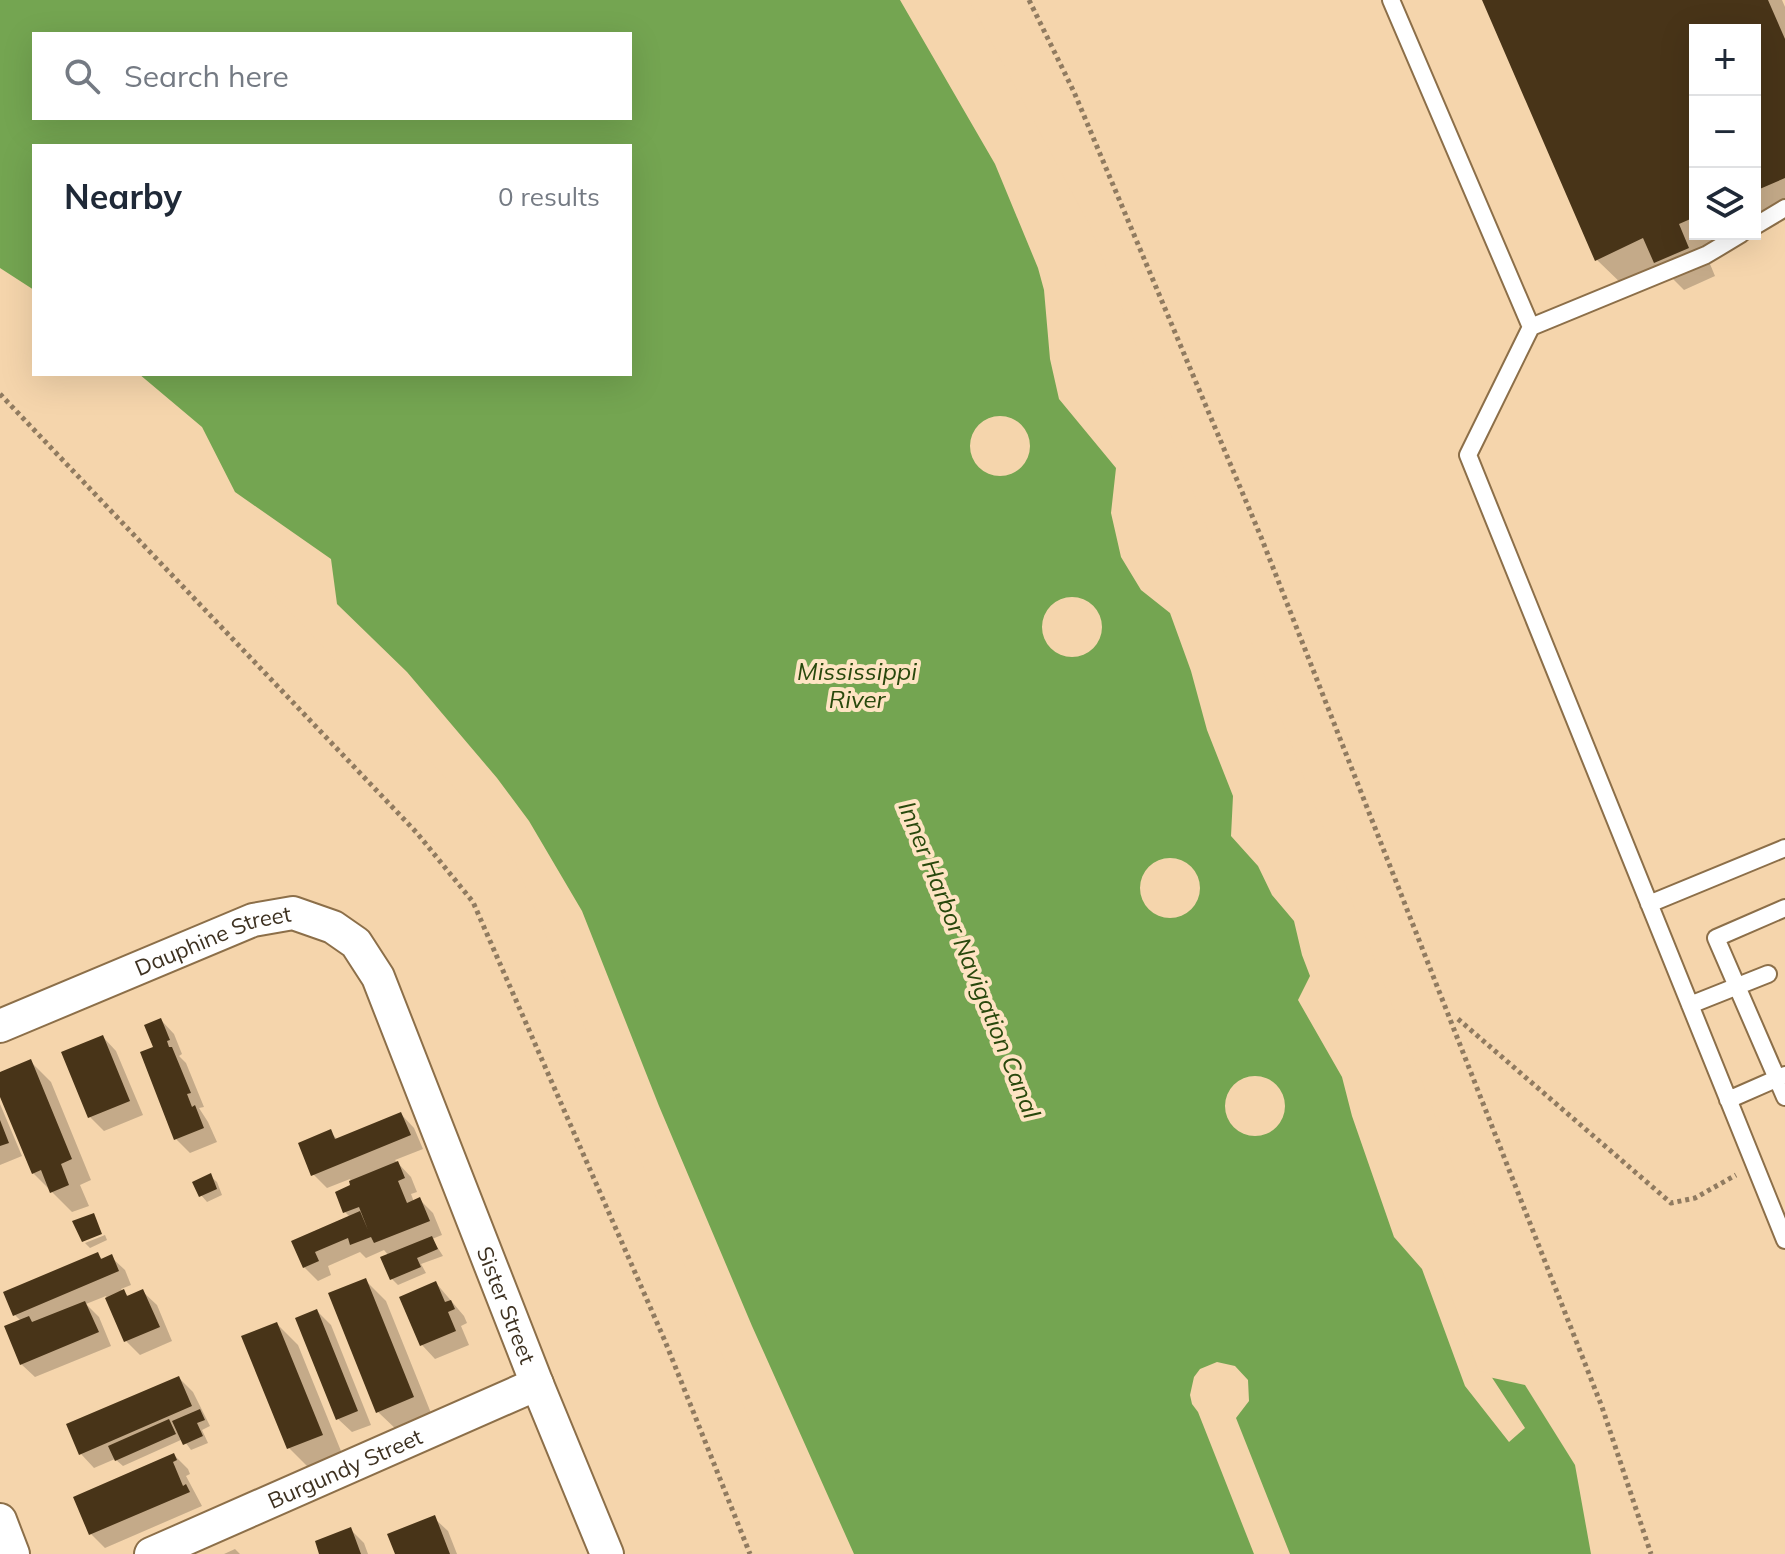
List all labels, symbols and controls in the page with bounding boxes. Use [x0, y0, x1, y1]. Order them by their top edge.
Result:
map controls [1689, 24, 1761, 240]
button: + [1689, 24, 1761, 96]
search box [32, 32, 632, 120]
icon: search [60, 54, 104, 98]
text: Search here [124, 57, 289, 95]
button: − [1689, 96, 1761, 168]
button: layers [1689, 168, 1761, 240]
text: Nearby [64, 175, 182, 218]
text: 0 results [498, 180, 600, 213]
water label: Mississippi River [797, 656, 917, 714]
water label: Inner Harbor Navigation Canal [892, 797, 1047, 1123]
street label: Dauphine Street [131, 900, 293, 982]
street label: Sister Street [471, 1242, 542, 1368]
street label: Burgundy Street [263, 1422, 427, 1515]

